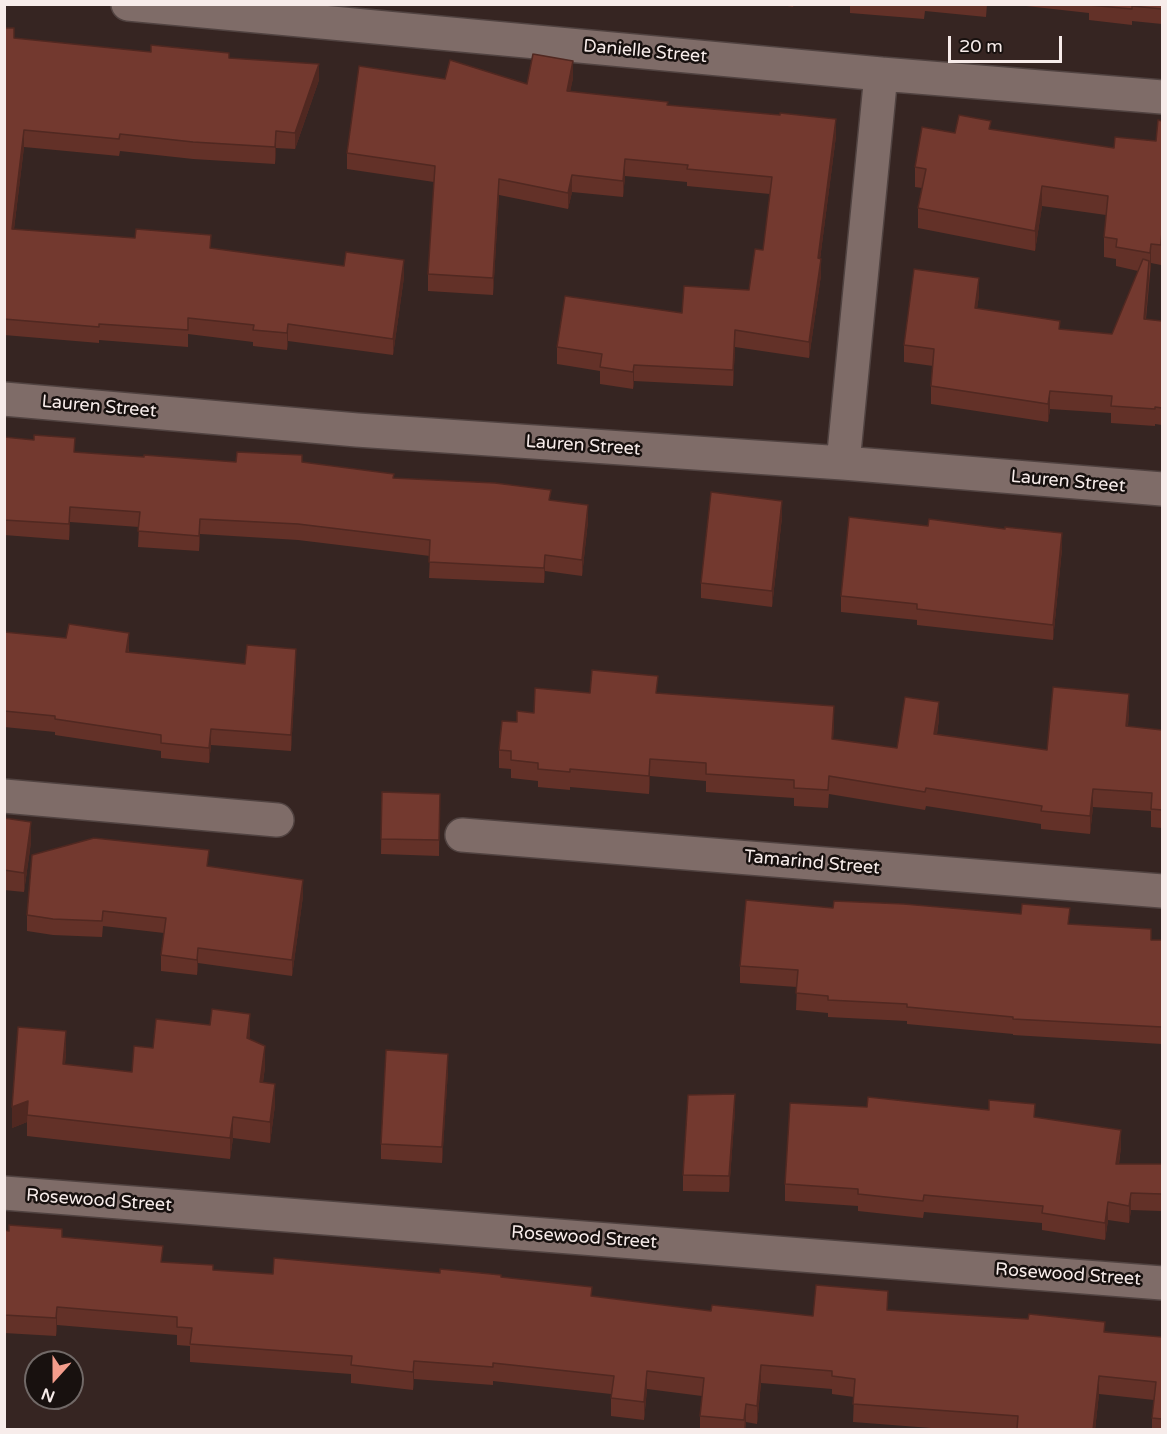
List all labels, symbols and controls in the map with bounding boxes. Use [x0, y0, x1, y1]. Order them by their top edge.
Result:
scale bar [951, 24, 1065, 62]
text: 20 m [959, 35, 1003, 57]
street label: Danielle Street [582, 36, 708, 68]
street label: Lauren Street [41, 391, 157, 423]
street label: Lauren Street [525, 431, 641, 461]
street label: Lauren Street [1010, 466, 1126, 498]
street label: Tamarind Street [743, 846, 881, 880]
street label: Rosewood Street [25, 1185, 173, 1217]
street label: Rosewood Street [510, 1222, 658, 1254]
street label: Rosewood Street [994, 1259, 1142, 1291]
north arrow [24, 1350, 84, 1410]
text: N [39, 1383, 58, 1407]

